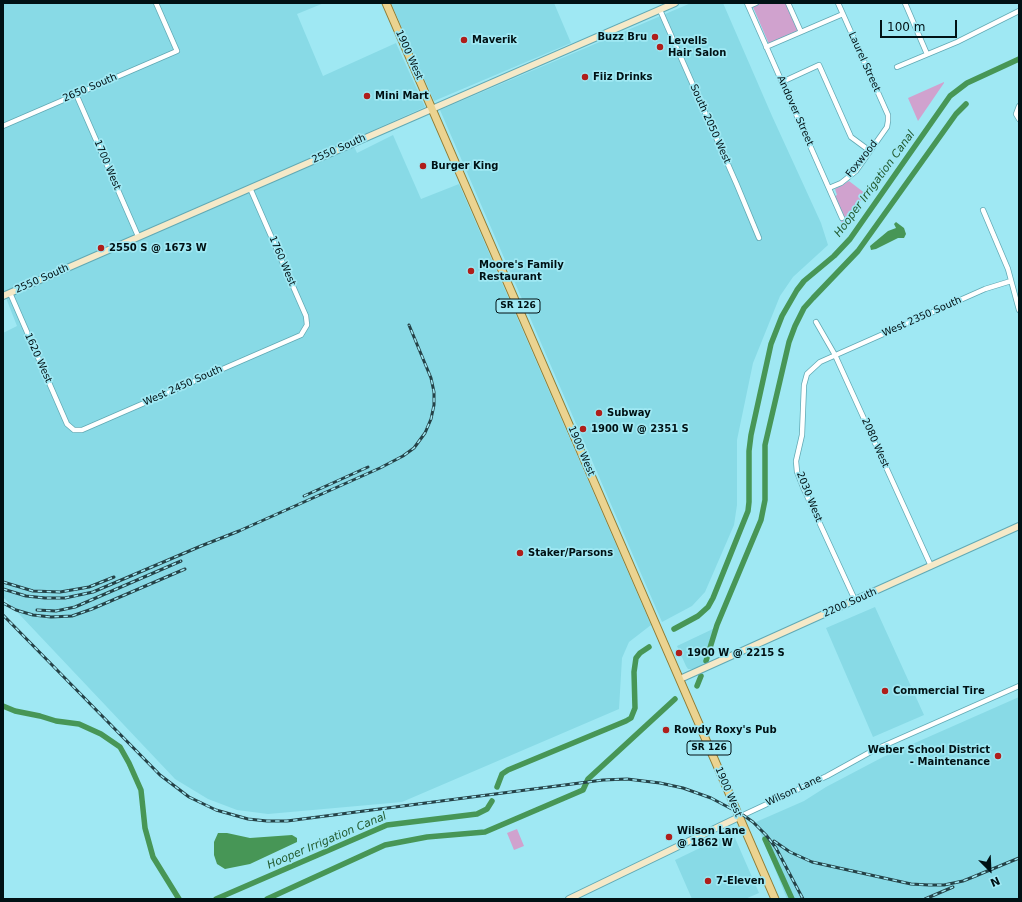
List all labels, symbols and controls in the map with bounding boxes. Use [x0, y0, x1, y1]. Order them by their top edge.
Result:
scale bar [882, 12, 959, 38]
text: 100 m [887, 20, 925, 34]
street label: 1900 West [393, 28, 425, 82]
street label: Laurel Street [845, 30, 883, 94]
place label: Buzz Bru [597, 31, 647, 43]
marker: Buzz Bru [650, 32, 660, 42]
place label: Maverik [472, 34, 517, 46]
marker: Maverik [459, 35, 469, 45]
place label: Levells Hair Salon [668, 35, 726, 58]
marker: Levells Hair Salon [655, 42, 665, 52]
street label: 2650 South [61, 71, 119, 105]
place label: Fiiz Drinks [593, 71, 652, 83]
marker: Fiiz Drinks [580, 72, 590, 82]
street label: Andover Street [774, 74, 816, 148]
street label: South 2050 West [687, 83, 733, 165]
place label: Mini Mart [375, 90, 429, 102]
marker: Mini Mart [362, 91, 372, 101]
water label: Hooper Irrigation Canal [832, 128, 918, 240]
street label: 2550 South [310, 132, 368, 166]
street label: 1700 West [91, 138, 123, 192]
street label: Foxwood [844, 138, 880, 180]
place label: Burger King [431, 160, 498, 172]
marker: Burger King [418, 161, 428, 171]
street label: 1760 West [266, 234, 298, 288]
place label: 2550 S @ 1673 W [109, 242, 207, 254]
marker: 2550 S @ 1673 W [96, 243, 106, 253]
place label: Moore's Family Restaurant [479, 259, 564, 282]
street label: 2550 South [13, 262, 71, 296]
marker: Moore's Family Restaurant [466, 266, 476, 276]
street label: West 2350 South [881, 294, 963, 340]
road number: SR 126 [496, 299, 540, 313]
street label: 1620 West [22, 331, 54, 385]
street label: West 2450 South [142, 363, 224, 409]
place label: Subway [607, 407, 651, 419]
marker: Subway [594, 408, 604, 418]
street label: 2080 West [859, 416, 891, 470]
place label: 1900 W @ 2351 S [591, 423, 689, 435]
street label: 1900 West [565, 424, 597, 478]
marker: 1900 W @ 2351 S [578, 424, 588, 434]
street label: 2030 West [793, 470, 825, 524]
place label: Staker/Parsons [528, 547, 613, 559]
marker: Staker/Parsons [515, 548, 525, 558]
street label: 2200 South [821, 586, 879, 620]
place label: 1900 W @ 2215 S [687, 647, 785, 659]
marker: 1900 W @ 2215 S [674, 648, 684, 658]
place label: Commercial Tire [893, 685, 985, 697]
marker: Commercial Tire [880, 686, 890, 696]
place label: Rowdy Roxy's Pub [674, 724, 777, 736]
marker: Rowdy Roxy's Pub [661, 725, 671, 735]
road number: SR 126 [687, 741, 731, 755]
place label: Weber School District - Maintenance [868, 744, 990, 768]
marker: Weber School District - Maintenance [993, 751, 1003, 761]
street label: 1900 West [712, 765, 744, 819]
street label: Wilson Lane [764, 773, 824, 809]
water label: Hooper Irrigation Canal [265, 810, 389, 872]
place label: Wilson Lane @ 1862 W [677, 825, 745, 848]
marker: Wilson Lane @ 1862 W [664, 832, 674, 842]
north arrow [970, 850, 1010, 890]
text: N [988, 874, 1002, 889]
place label: 7-Eleven [716, 875, 765, 887]
marker: 7-Eleven [703, 876, 713, 886]

